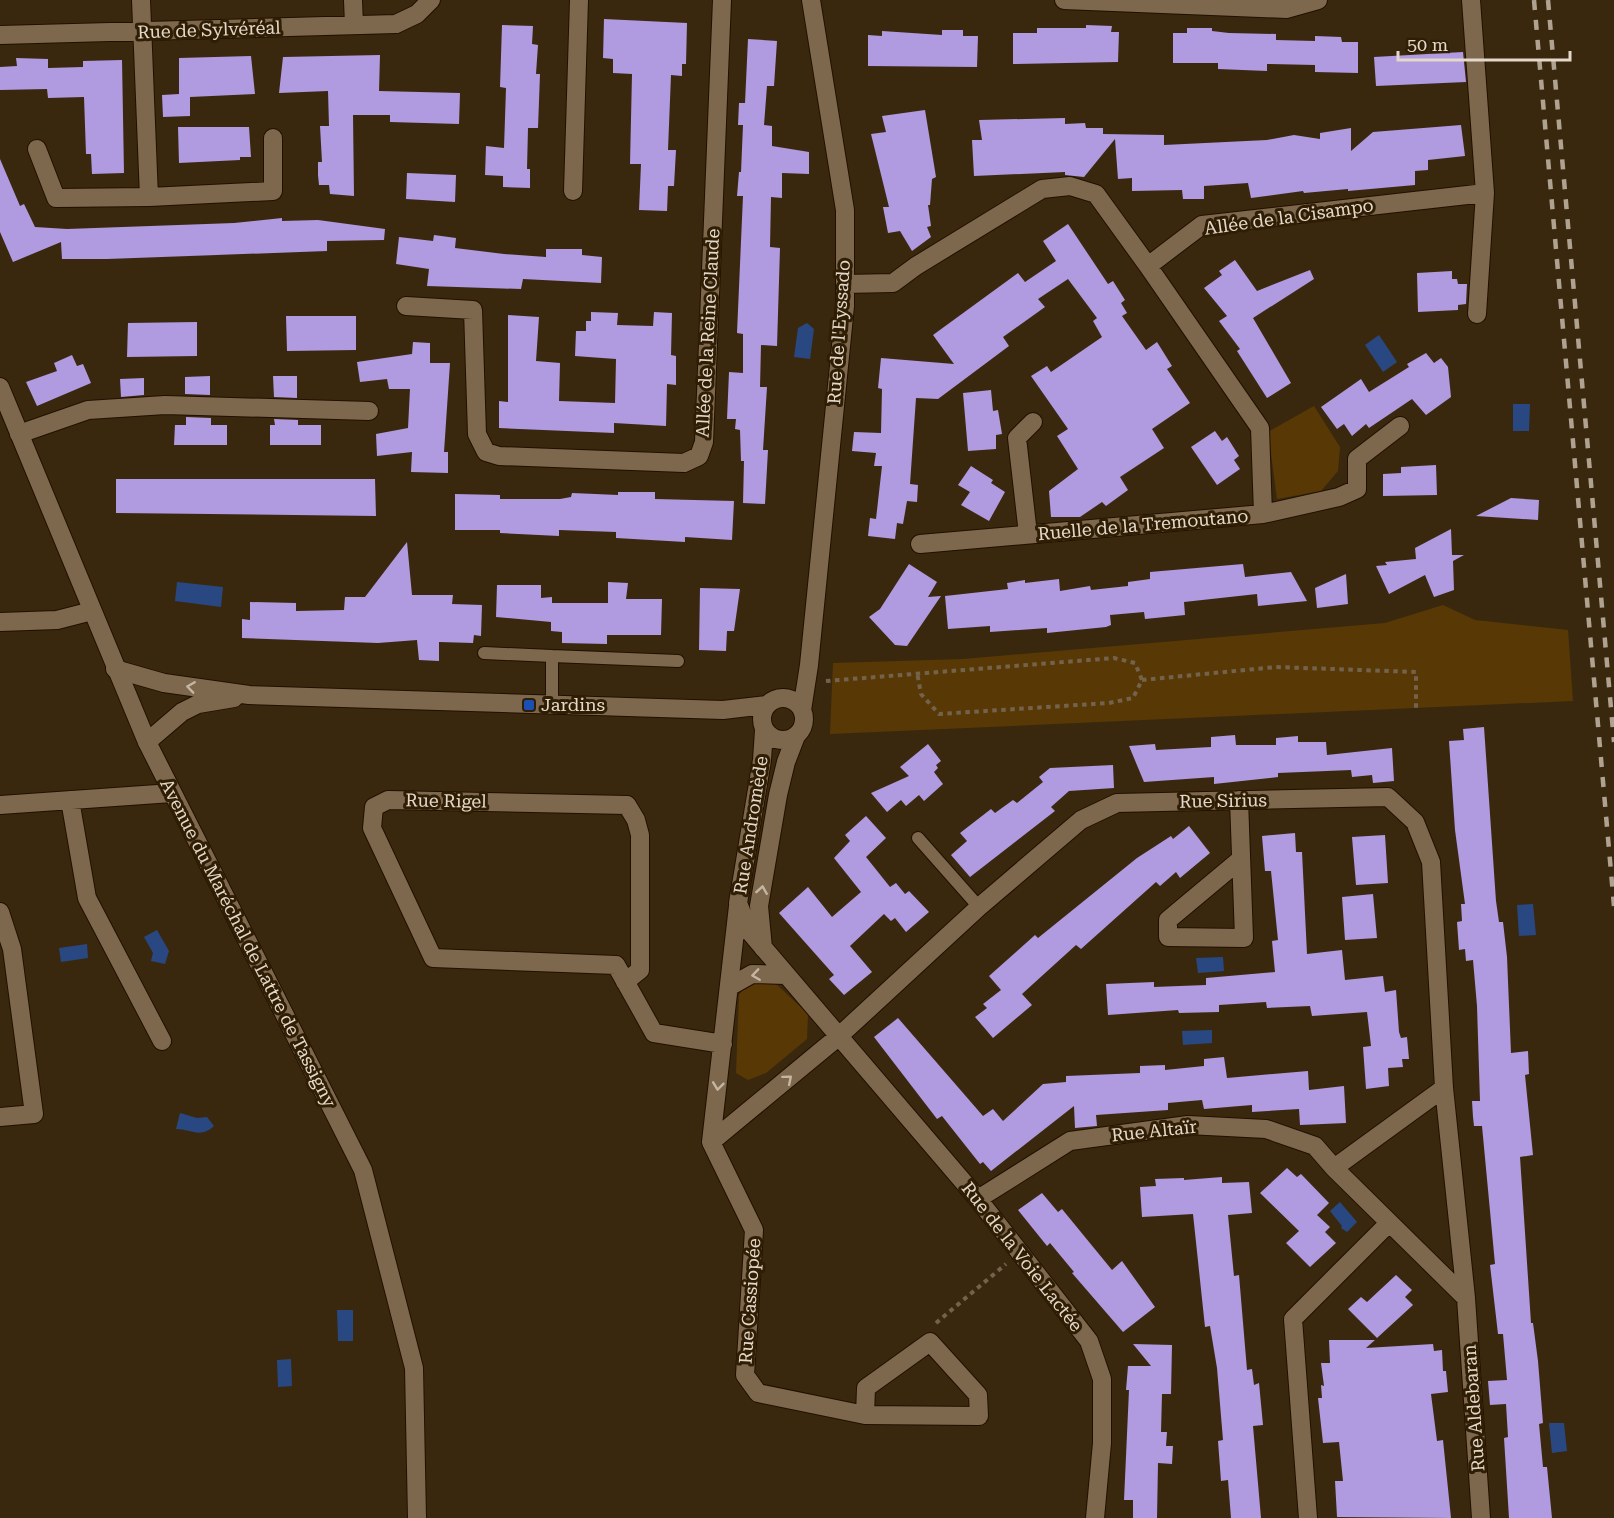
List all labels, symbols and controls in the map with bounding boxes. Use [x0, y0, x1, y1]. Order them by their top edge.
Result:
street label: Rue de Sylvéréal [137, 16, 281, 42]
scale bar [1398, 24, 1570, 62]
text: 50 m [1407, 34, 1448, 55]
street label: Allée de la Cisampo [1203, 194, 1375, 239]
street label: Allée de la Reine Claude [692, 228, 723, 438]
street label: Rue de l'Eyssado [823, 259, 854, 405]
street label: Ruelle de la Tremoutano [1037, 505, 1249, 544]
one-way arrow [186, 681, 196, 694]
place label: Jardins [541, 694, 605, 715]
marker: Jardins [522, 698, 536, 712]
street label: Rue Andromède [729, 754, 772, 896]
street label: Avenue du Maréchal de Lattre de Tassigny [156, 775, 341, 1111]
street label: Rue Rigel [405, 789, 487, 812]
street label: Rue Sirius [1179, 789, 1267, 812]
one-way arrow [755, 885, 768, 895]
one-way arrow [751, 969, 760, 981]
one-way arrow [781, 1075, 792, 1086]
one-way arrow [712, 1081, 724, 1091]
street label: Rue Altaïr [1110, 1116, 1198, 1145]
street label: Rue de la Voie Lactée [958, 1178, 1087, 1336]
street label: Rue Cassiopée [735, 1237, 764, 1365]
street label: Rue Aldebaran [1459, 1343, 1488, 1472]

